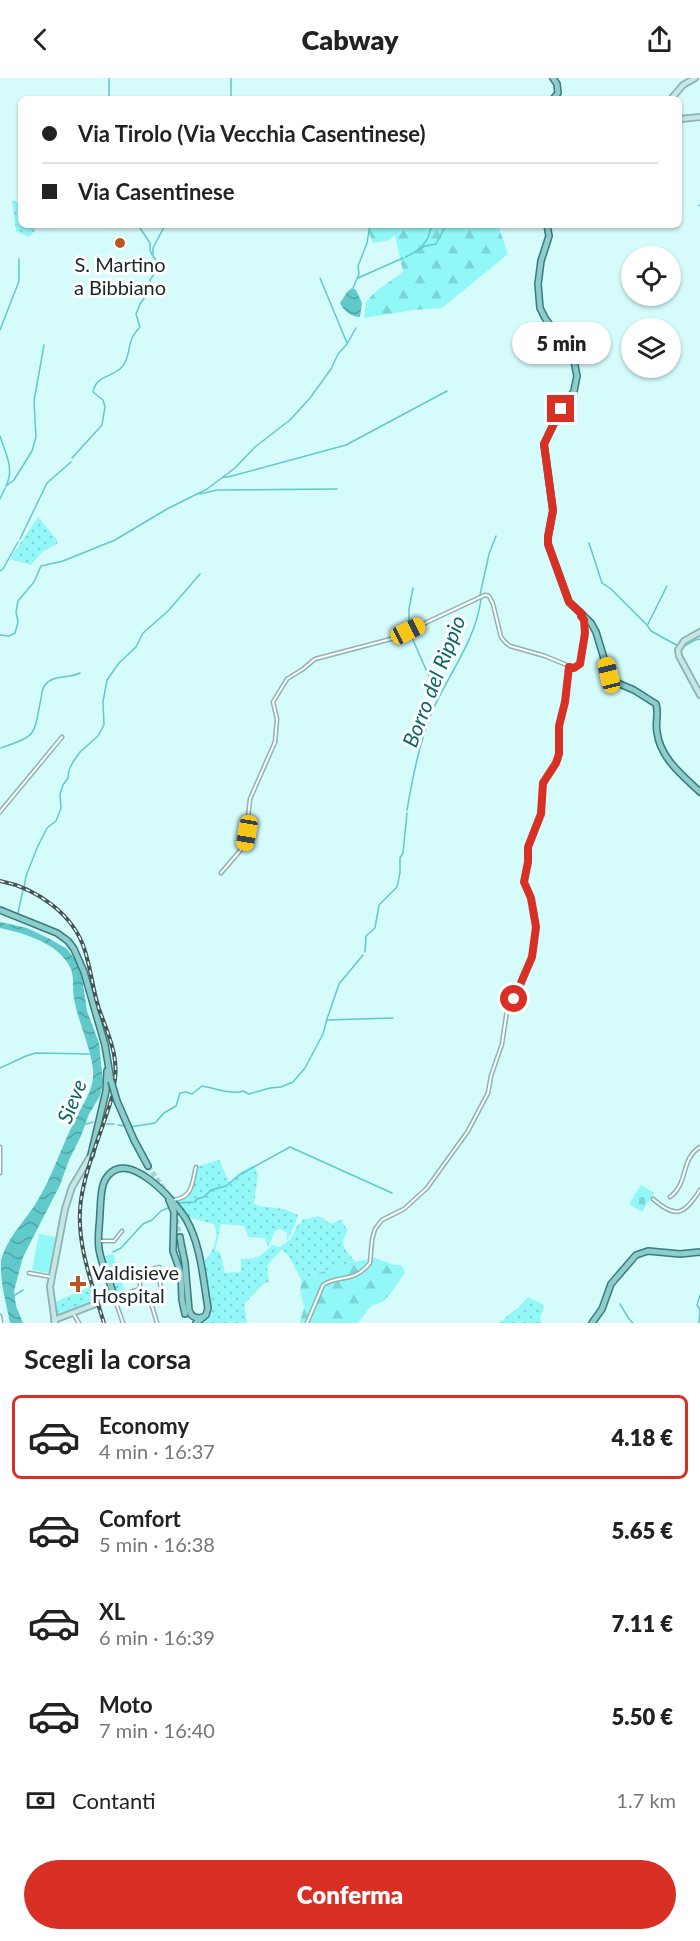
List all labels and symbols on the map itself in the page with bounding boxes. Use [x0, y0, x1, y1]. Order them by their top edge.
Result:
marker: S. Martino a Bibbiano [113, 236, 127, 250]
place label: S. Martino a Bibbiano [74, 252, 166, 299]
callout: 5 min [512, 322, 610, 364]
route end [547, 395, 574, 422]
water label: Borro del Rippio [396, 612, 470, 750]
car [388, 615, 428, 647]
car [596, 655, 622, 695]
car [235, 814, 259, 852]
route start [500, 985, 527, 1012]
water label: Sieve [51, 1075, 91, 1127]
place label: Valdisieve Hospital [92, 1260, 179, 1307]
marker: Valdisieve Hospital [69, 1275, 87, 1293]

